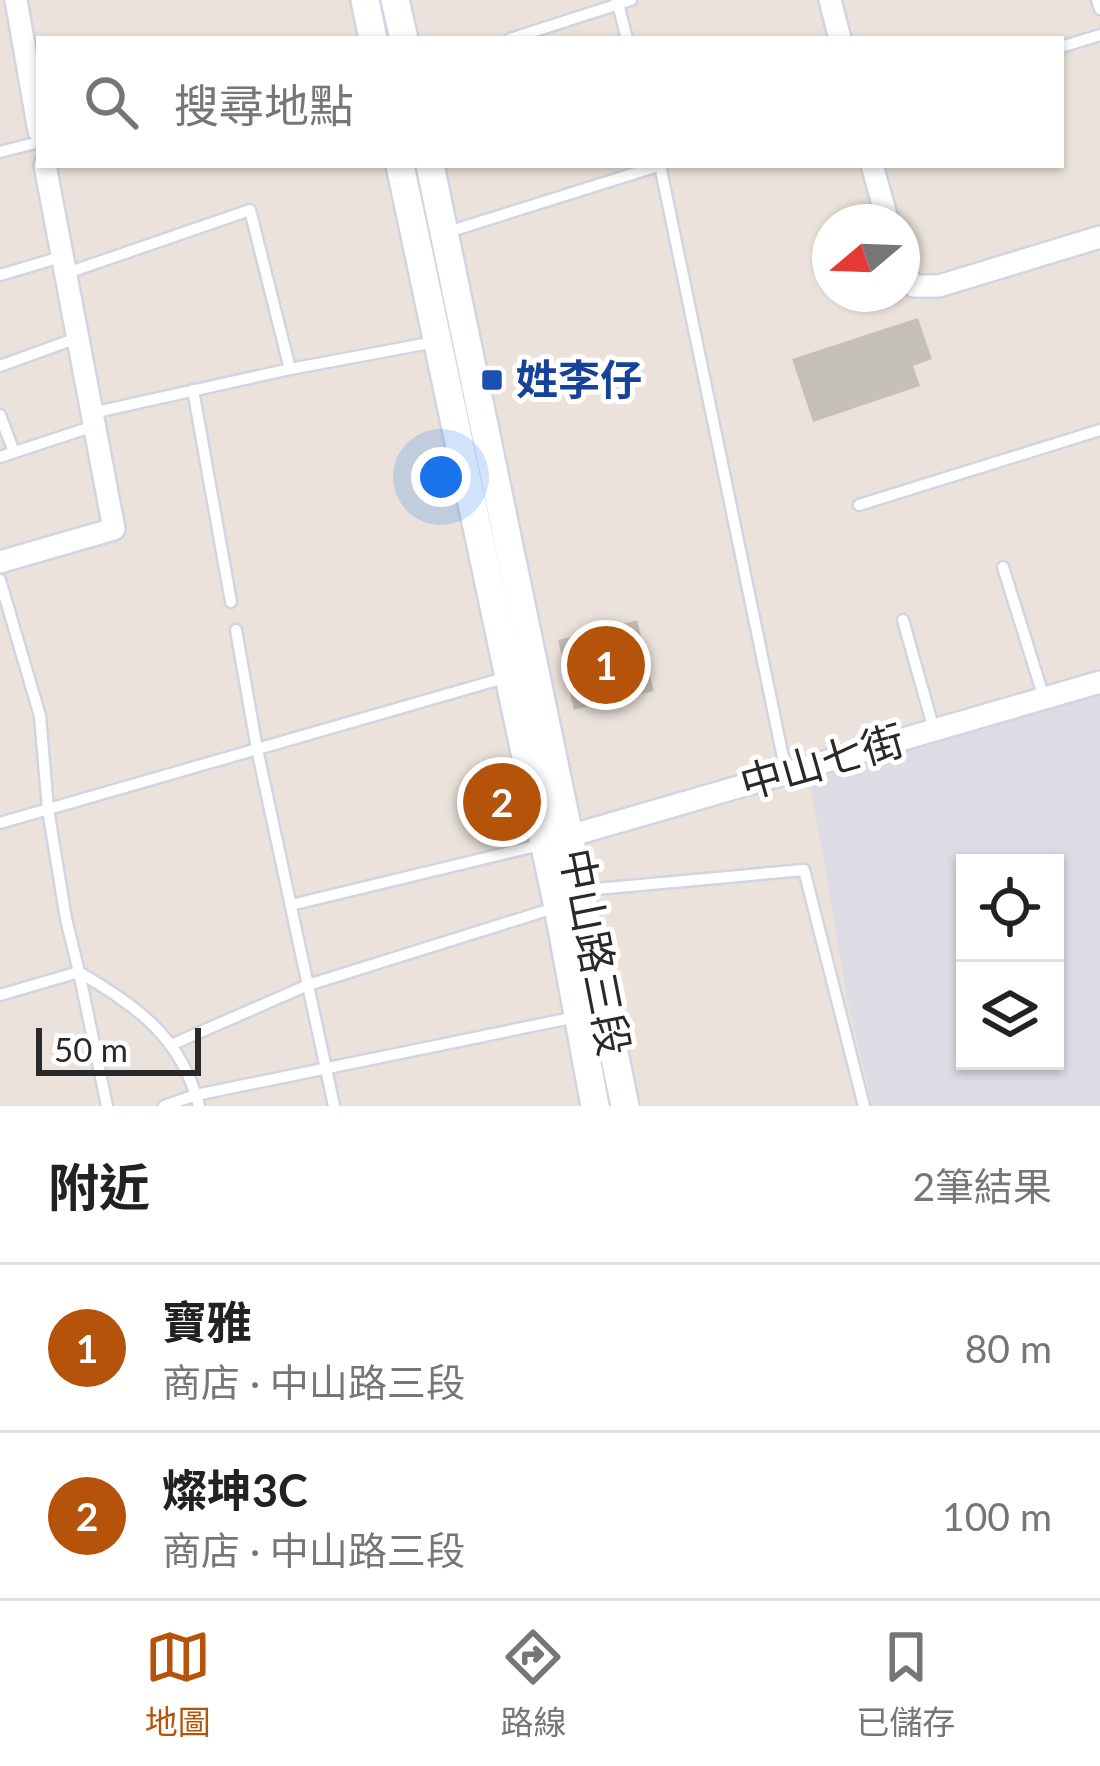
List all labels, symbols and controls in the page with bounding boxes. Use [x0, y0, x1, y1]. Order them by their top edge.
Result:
search box [36, 36, 1064, 168]
icon: search [78, 69, 144, 135]
text: 搜尋地點 [174, 78, 354, 132]
north arrow [812, 204, 920, 312]
place label: 姓李仔 [516, 354, 642, 404]
marker: 姓李仔 [479, 367, 505, 393]
your location [411, 447, 471, 507]
pin: 1 [567, 620, 645, 710]
street label: 中山七街 [734, 714, 909, 808]
pin: 2 [463, 757, 541, 847]
street label: 中山路三段 [551, 844, 641, 1060]
map controls [956, 854, 1064, 1070]
button: locate [956, 854, 1064, 962]
button: layers [956, 962, 1064, 1070]
scale bar [36, 1022, 201, 1075]
text: 50 m [54, 1029, 128, 1069]
text: 附近 [48, 1156, 150, 1217]
text: 2筆結果 [912, 1163, 1052, 1209]
text: 寶雅 [162, 1295, 252, 1349]
text: 1 [76, 1325, 98, 1371]
text: 80 m [965, 1325, 1052, 1371]
text: 商店 · 中山路三段 [162, 1359, 465, 1405]
text: 燦坤3C [162, 1463, 308, 1517]
text: 2 [76, 1493, 98, 1539]
text: 100 m [942, 1493, 1052, 1539]
text: 商店 · 中山路三段 [162, 1527, 465, 1573]
tab: 地圖 [145, 1624, 211, 1744]
tab: 路線 [500, 1624, 566, 1744]
tab: 已儲存 [856, 1624, 955, 1744]

